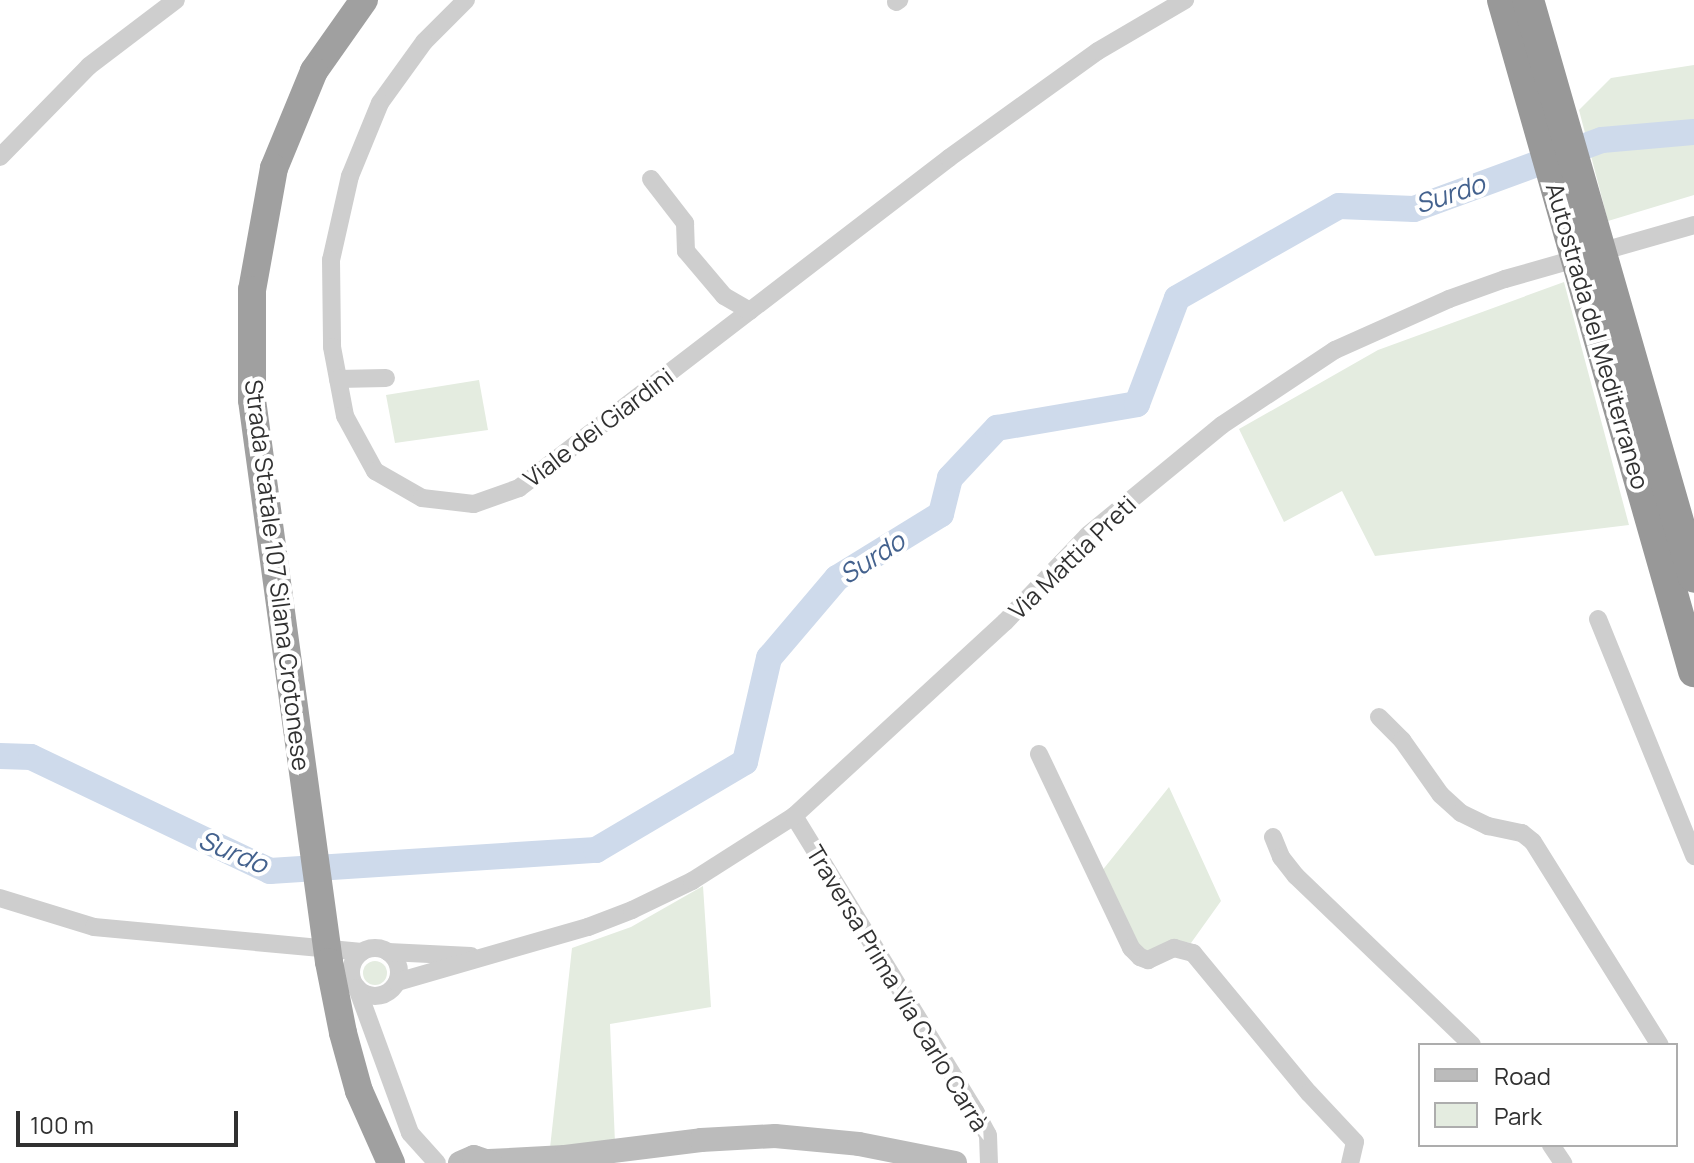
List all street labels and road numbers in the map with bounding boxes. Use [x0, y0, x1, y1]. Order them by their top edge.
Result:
street label: Autostrada del Mediterraneo [1540, 180, 1656, 492]
street label: Viale dei Giardini [517, 361, 679, 493]
street label: Strada Statale 107 Silana Crotonese [240, 378, 316, 772]
street label: Via Mattia Preti [1003, 489, 1141, 625]
street label: Traversa Prima Via Carlo Carrà [801, 840, 995, 1136]

